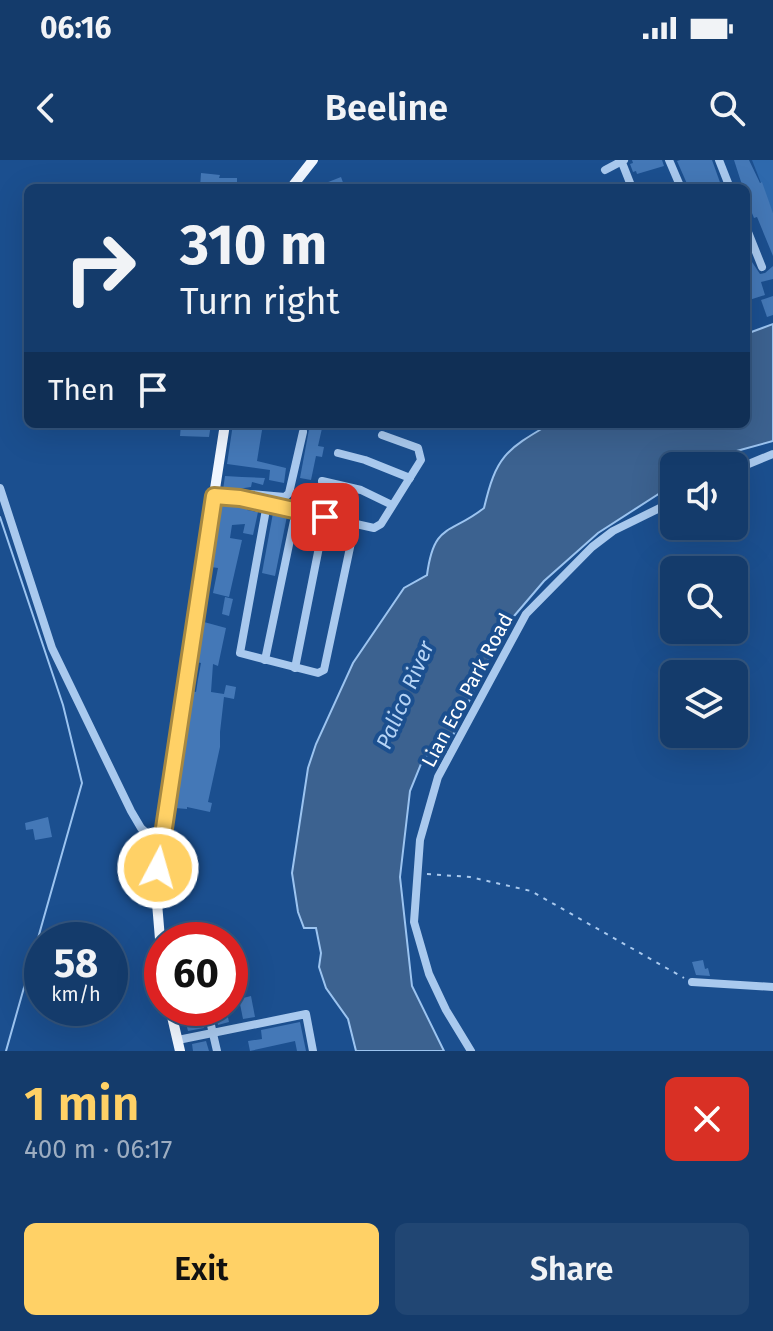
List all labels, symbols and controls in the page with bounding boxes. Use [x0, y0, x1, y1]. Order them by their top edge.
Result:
text: 06:16 [40, 10, 112, 46]
icon: back [24, 86, 68, 130]
text: Beeline [325, 86, 448, 130]
icon: search [705, 86, 749, 130]
text: 310 m [180, 212, 327, 279]
icon: right [48, 216, 152, 320]
text: Turn right [180, 280, 340, 324]
icon: arrive [131, 368, 175, 412]
text: Then [48, 372, 115, 408]
map controls [660, 452, 748, 748]
button: sound [660, 452, 748, 540]
pin [291, 483, 359, 551]
icon: arrive [303, 495, 347, 539]
button: search [660, 556, 748, 644]
street label: Lian Eco Park Road [416, 609, 518, 771]
water label: Palico River [370, 636, 440, 753]
button: layers [660, 660, 748, 748]
position arrow [116, 826, 200, 910]
speed limit sign: 60 [144, 922, 248, 1026]
text: 58 [54, 940, 98, 988]
text: km/h [51, 982, 101, 1006]
text: 1 min [24, 1075, 140, 1133]
button: close [665, 1077, 749, 1161]
text: 400 m · 06:17 [24, 1134, 172, 1165]
button: Exit [24, 1223, 379, 1315]
button: Share [395, 1223, 749, 1315]

